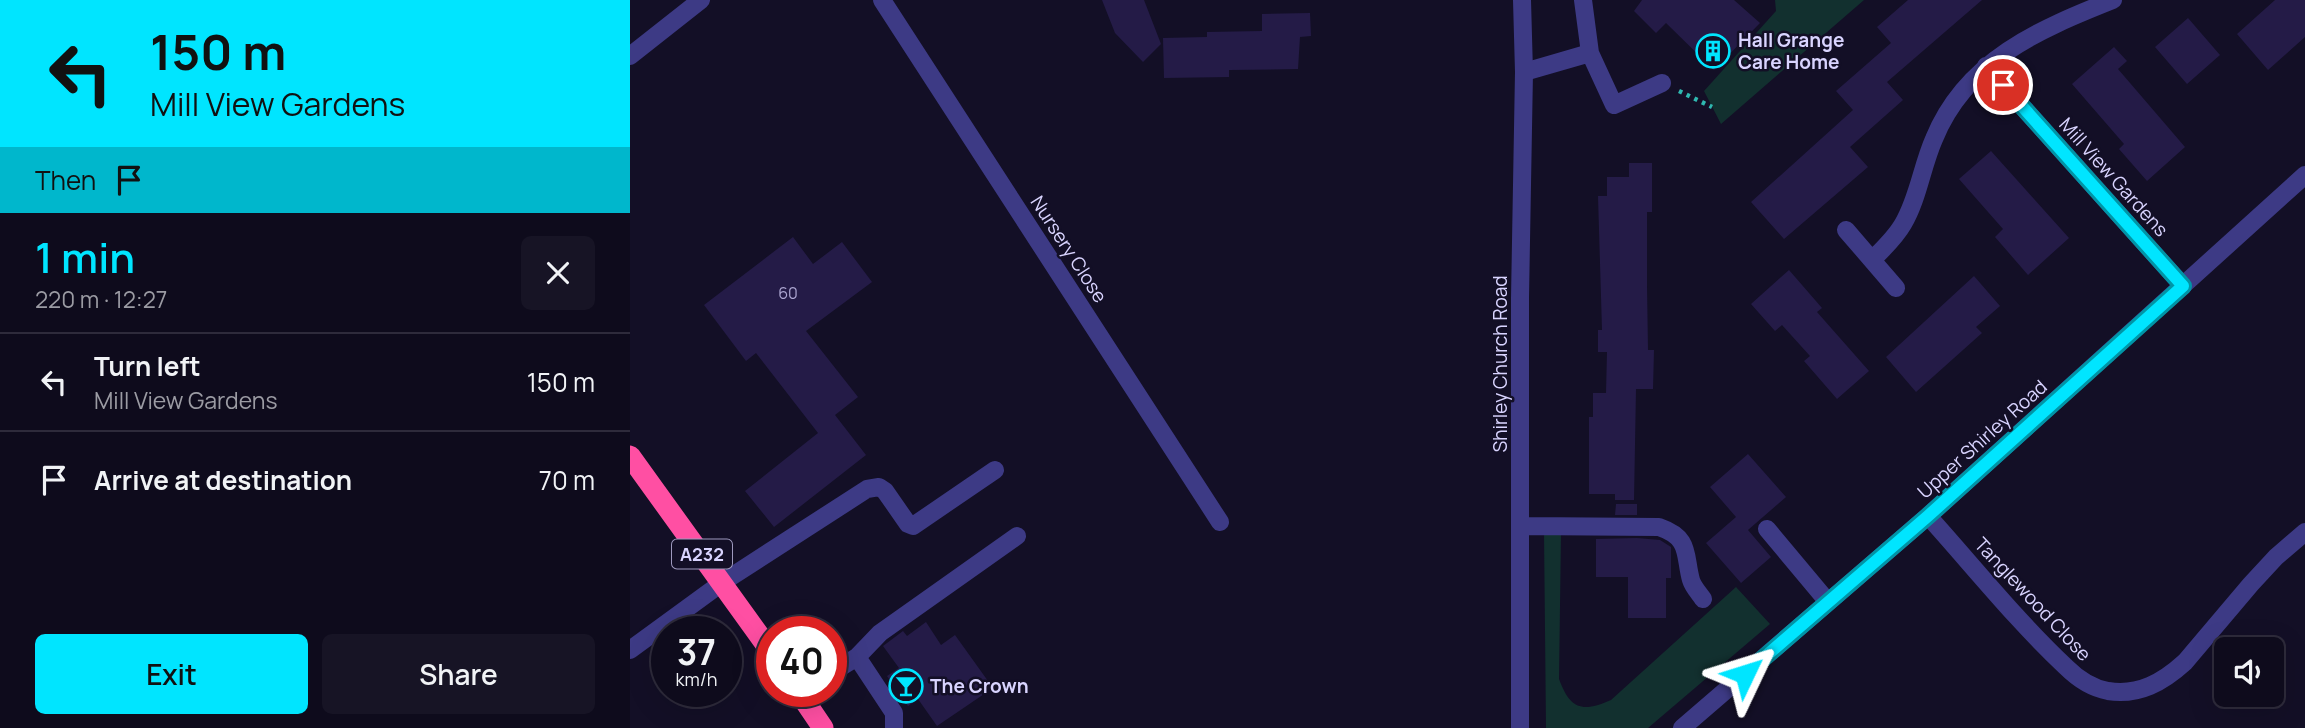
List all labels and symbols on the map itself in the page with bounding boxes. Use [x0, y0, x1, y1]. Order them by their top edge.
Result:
place label: Hall Grange Care Home [1738, 27, 1844, 75]
building icon: Hall Grange Care Home [1694, 32, 1732, 70]
pin [1973, 55, 2033, 115]
street label: Mill View Gardens [2054, 112, 2174, 242]
street label: Nursery Close [1025, 190, 1113, 308]
street label: Shirley Church Road [1487, 276, 1513, 452]
house number: 60 [778, 282, 798, 304]
street label: Upper Shirley Road [1912, 374, 2052, 504]
street label: Tanglewood Close [1969, 532, 2097, 666]
road number: A232 [672, 540, 732, 568]
speed limit sign: 40 [756, 616, 847, 707]
position arrow [1708, 637, 1782, 711]
bar icon: The Crown [887, 667, 925, 705]
place label: The Crown [930, 673, 1029, 699]

